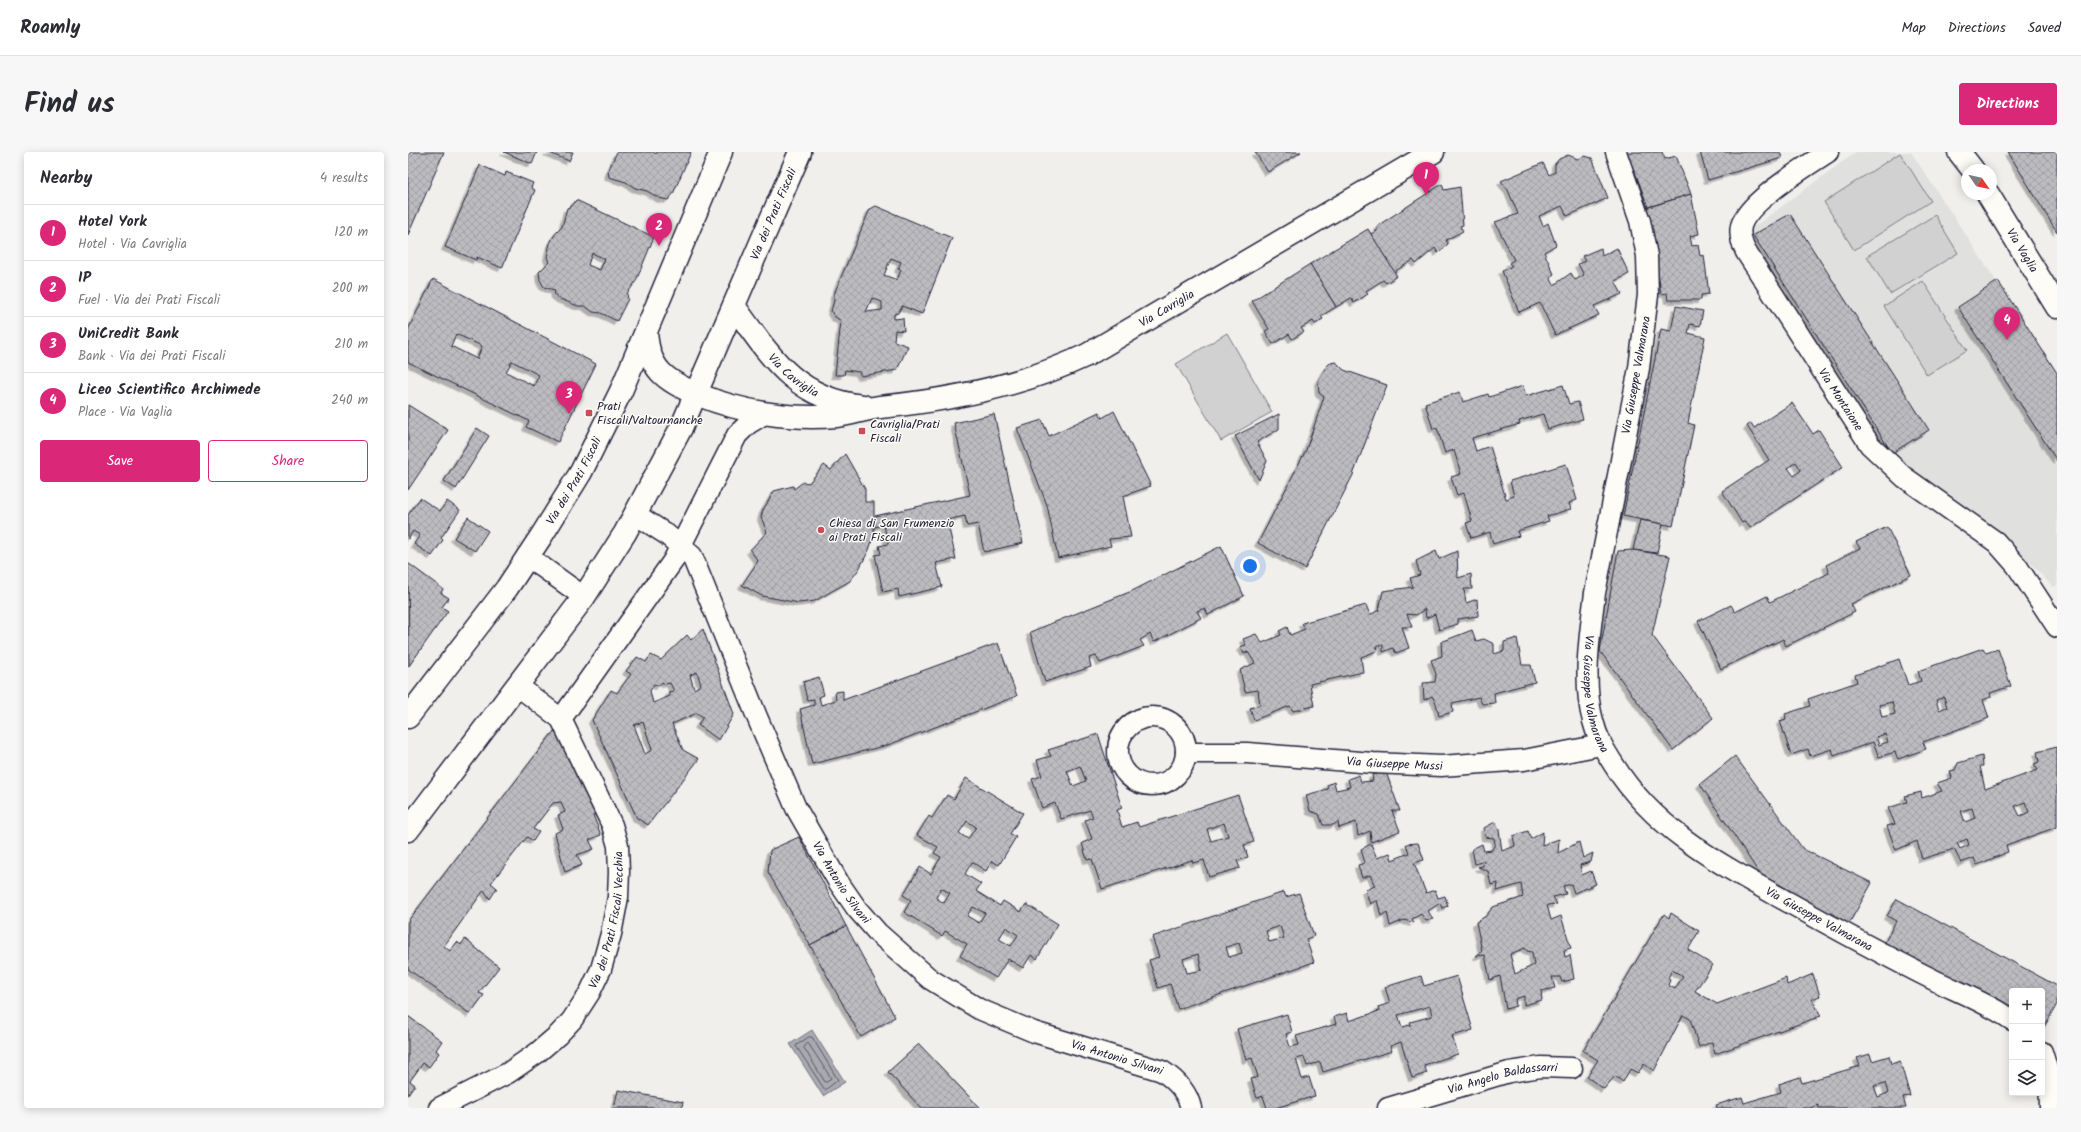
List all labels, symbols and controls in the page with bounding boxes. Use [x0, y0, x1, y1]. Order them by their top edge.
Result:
text: Roamly [20, 13, 80, 43]
text: Map [1901, 17, 1926, 39]
text: Directions [1948, 17, 2006, 39]
text: Saved [2028, 17, 2061, 39]
text: Find us [24, 82, 115, 127]
button: Directions [1959, 83, 2057, 125]
pin: 1 [1413, 162, 1439, 195]
street label: Via dei Prati Fiscali [746, 164, 802, 263]
north arrow [1961, 164, 1997, 200]
text: Nearby [40, 165, 92, 192]
text: 4 results [320, 168, 368, 189]
text: Hotel York [78, 210, 147, 234]
pin: 2 [646, 213, 672, 246]
text: 1 [51, 222, 55, 243]
text: 120 m [334, 222, 368, 243]
street label: Via Vaglia [2001, 225, 2043, 277]
text: Hotel · Via Cavriglia [78, 234, 187, 255]
text: IP [78, 266, 91, 290]
text: 2 [49, 278, 57, 299]
text: 200 m [332, 278, 368, 299]
street label: Via Cavriglia [1135, 285, 1198, 333]
text: Fuel · Via dei Prati Fiscali [78, 290, 220, 311]
pin: 4 [1994, 307, 2020, 340]
street label: Via Giuseppe Valmarana [1617, 314, 1656, 436]
text: UniCredit Bank [78, 322, 178, 346]
text: 3 [49, 334, 57, 355]
text: 210 m [334, 334, 368, 355]
text: Bank · Via dei Prati Fiscali [78, 346, 225, 367]
street label: Via Cavriglia [763, 349, 822, 403]
street label: Via Montaione [1813, 365, 1868, 435]
text: Liceo Scientifico Archimede [78, 378, 260, 402]
pin: 3 [556, 381, 582, 414]
text: 4 [49, 390, 57, 411]
text: 240 m [331, 390, 368, 411]
place label: Prati Fiscali/Valtournanche [597, 397, 703, 430]
text: Place · Via Vaglia [78, 402, 172, 423]
marker: Prati Fiscali/Valtournanche [584, 408, 594, 418]
place label: Cavriglia/Prati Fiscali [870, 415, 941, 448]
marker: Cavriglia/Prati Fiscali [857, 426, 867, 436]
street label: Via dei Prati Fiscali [542, 433, 607, 529]
button: Save [40, 440, 200, 482]
button: Share [208, 440, 368, 482]
place label: Chiesa di San Frumenzio ai Prati Fiscali [829, 514, 954, 547]
marker: Chiesa di San Frumenzio ai Prati Fiscali [816, 525, 826, 535]
your location [1240, 556, 1260, 576]
street label: Via Giuseppe Valmarana [1577, 634, 1614, 757]
street label: Via Giuseppe Mussi [1346, 752, 1445, 776]
street label: Via Antonio Silvani [807, 838, 876, 929]
street label: Via dei Prati Fiscali Vecchia [584, 851, 629, 992]
street label: Via Giuseppe Valmarana [1762, 882, 1876, 957]
map controls [2009, 988, 2045, 1096]
button: + [2009, 988, 2045, 1024]
button: − [2009, 1024, 2045, 1060]
street label: Via Antonio Silvani [1069, 1035, 1166, 1081]
street label: Via Angelo Baldassarri [1446, 1058, 1559, 1100]
button: layers [2009, 1060, 2045, 1096]

